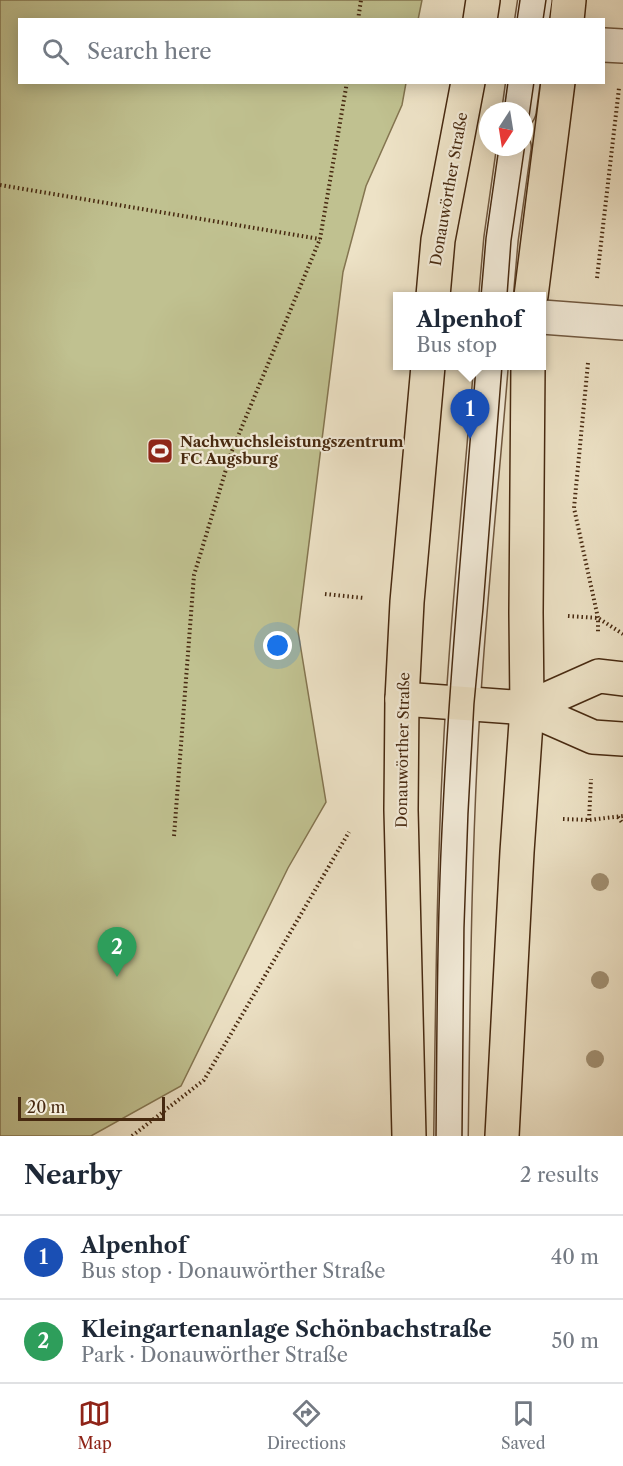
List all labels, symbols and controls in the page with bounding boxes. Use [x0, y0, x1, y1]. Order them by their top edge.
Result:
search box [18, 18, 605, 84]
icon: search [39, 35, 72, 68]
text: Search here [87, 38, 212, 65]
north arrow [479, 102, 533, 156]
street label: Donauwörther Straße [426, 111, 471, 267]
popup [393, 292, 546, 370]
text: Alpenhof [417, 306, 522, 333]
text: Bus stop [417, 333, 497, 357]
pin: 1 [450, 390, 490, 439]
place label: Nachwuchsleistungszentrum FC Augsburg [180, 432, 403, 468]
sports icon: Nachwuchsleistungszentrum FC Augsburg [145, 436, 175, 466]
your location [263, 631, 292, 660]
street label: Donauwörther Straße [392, 672, 413, 828]
pin: 2 [98, 928, 136, 977]
scale bar [18, 1094, 165, 1122]
text: 20 m [27, 1097, 66, 1117]
text: Nearby [24, 1159, 122, 1191]
text: 2 results [520, 1163, 599, 1187]
text: Alpenhof [81, 1232, 187, 1259]
text: 1 [39, 1245, 48, 1269]
text: 40 m [551, 1245, 599, 1269]
text: Bus stop · Donauwörther Straße [81, 1259, 385, 1283]
text: Kleingartenanlage Schönbachstraße [81, 1316, 492, 1343]
text: 2 [38, 1329, 49, 1353]
text: 50 m [552, 1329, 599, 1353]
text: Park · Donauwörther Straße [81, 1343, 348, 1367]
tab: Map [78, 1397, 112, 1453]
tab: Directions [267, 1397, 346, 1453]
tab: Saved [501, 1397, 545, 1453]

